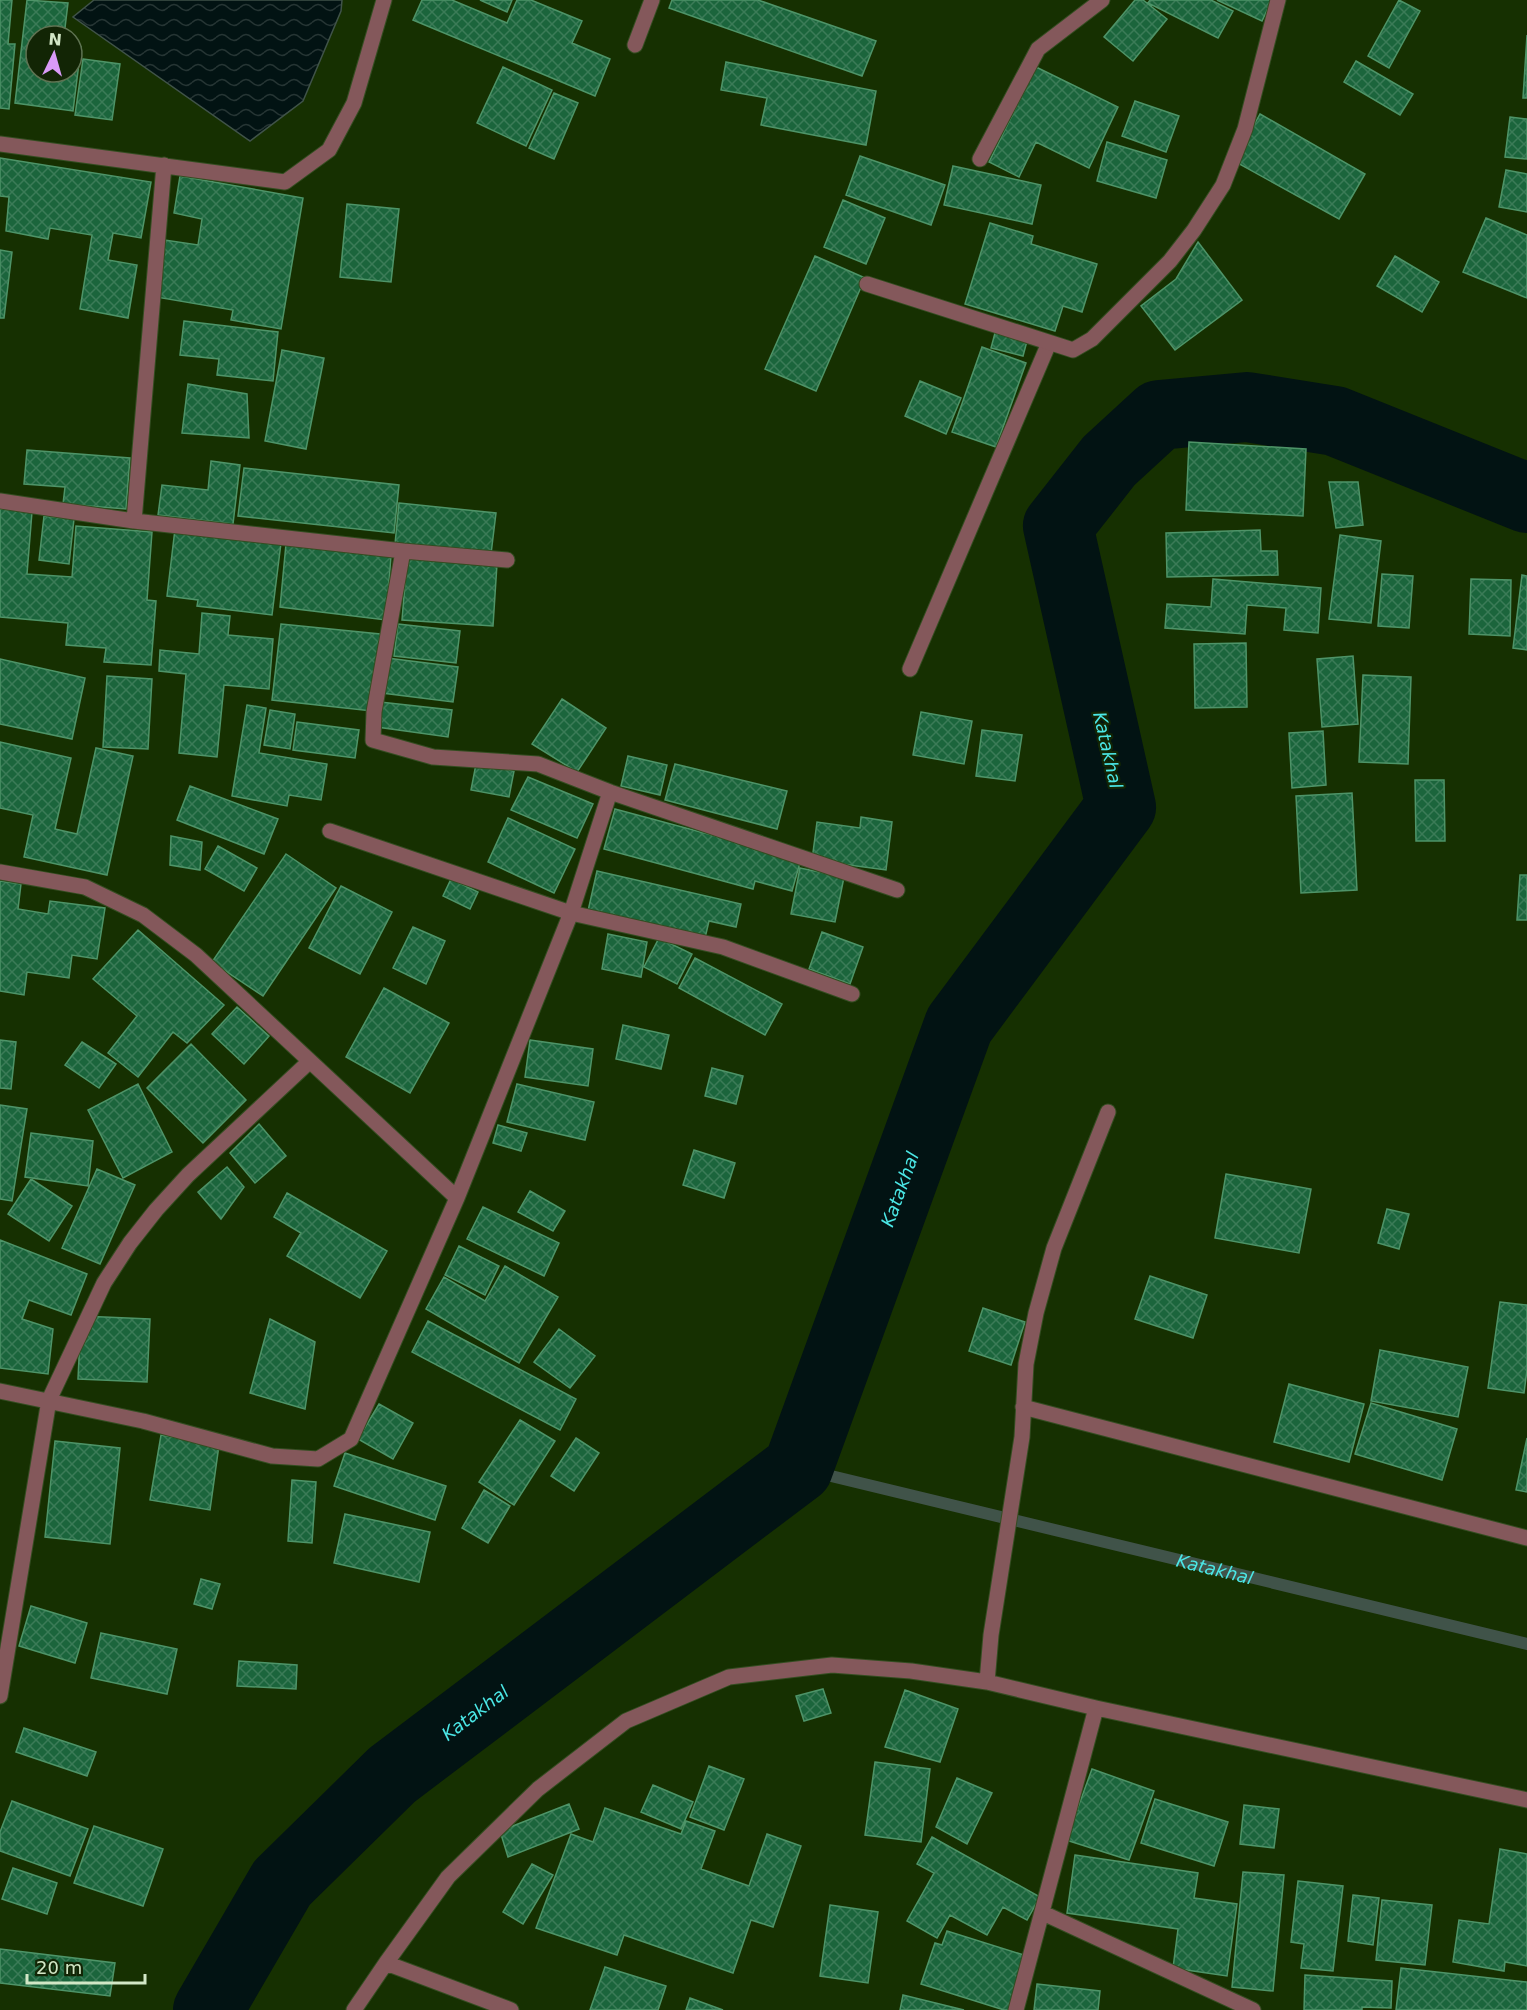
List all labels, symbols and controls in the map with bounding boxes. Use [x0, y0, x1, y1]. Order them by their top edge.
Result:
north arrow [24, 24, 84, 84]
text: N [48, 30, 63, 50]
water label: Katakhal [1089, 710, 1127, 790]
water label: Katakhal [876, 1149, 923, 1229]
water label: Katakhal [1175, 1549, 1255, 1588]
water label: Katakhal [437, 1680, 512, 1744]
scale bar [27, 1947, 146, 1985]
text: 20 m [36, 1957, 82, 1978]

